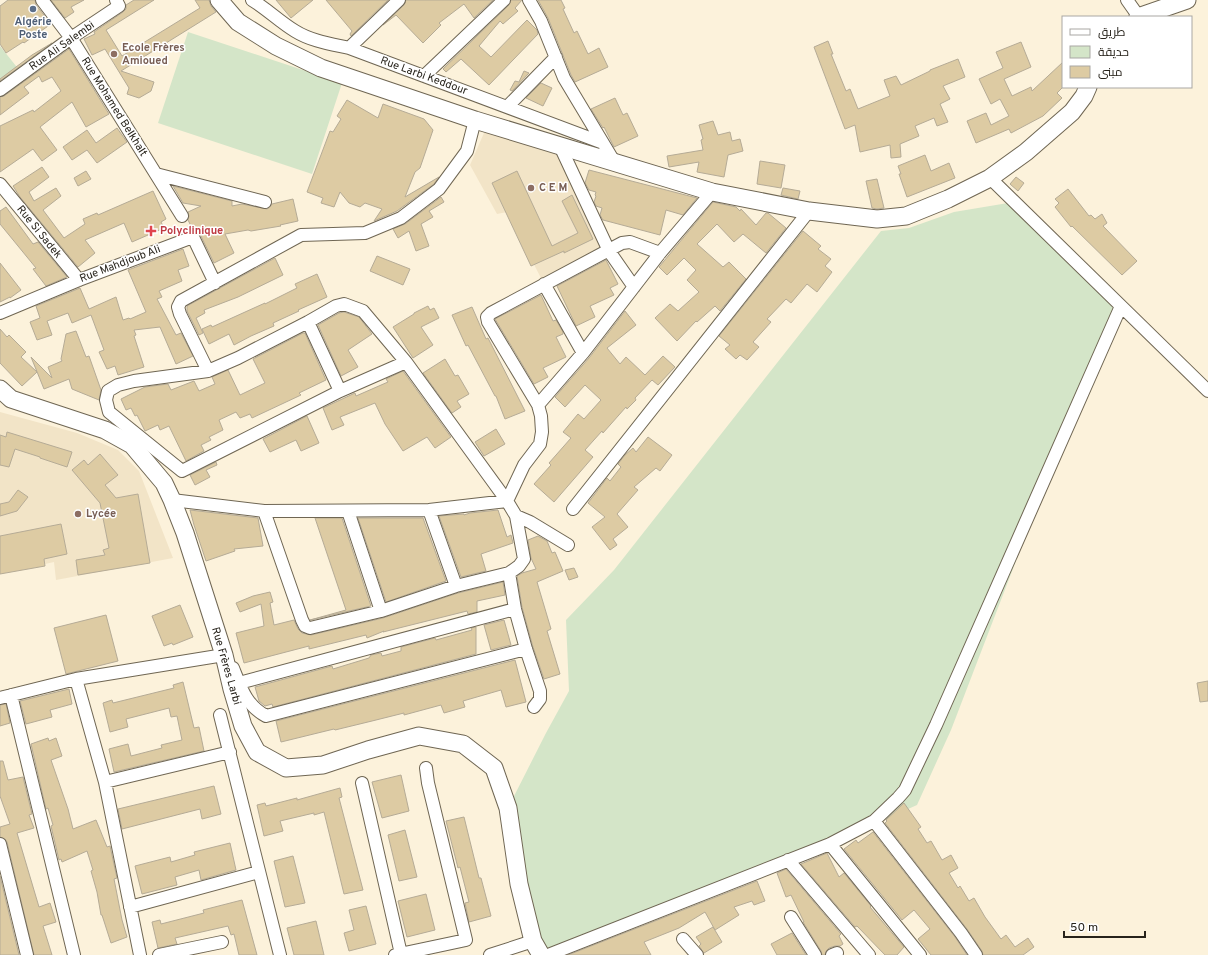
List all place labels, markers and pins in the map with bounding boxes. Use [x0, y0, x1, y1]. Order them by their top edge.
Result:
marker: Algérie Poste [28, 4, 38, 14]
place label: Algérie Poste [14, 15, 52, 42]
place label: Ecole Frères Amioued [122, 41, 185, 68]
marker: Ecole Frères Amioued [109, 49, 119, 59]
place label: C E M [539, 181, 567, 195]
marker: C E M [526, 183, 536, 193]
place label: Polyclinique [160, 224, 223, 238]
marker: Polyclinique [145, 225, 157, 237]
place label: Lycée [86, 507, 116, 521]
marker: Lycée [73, 509, 83, 519]

